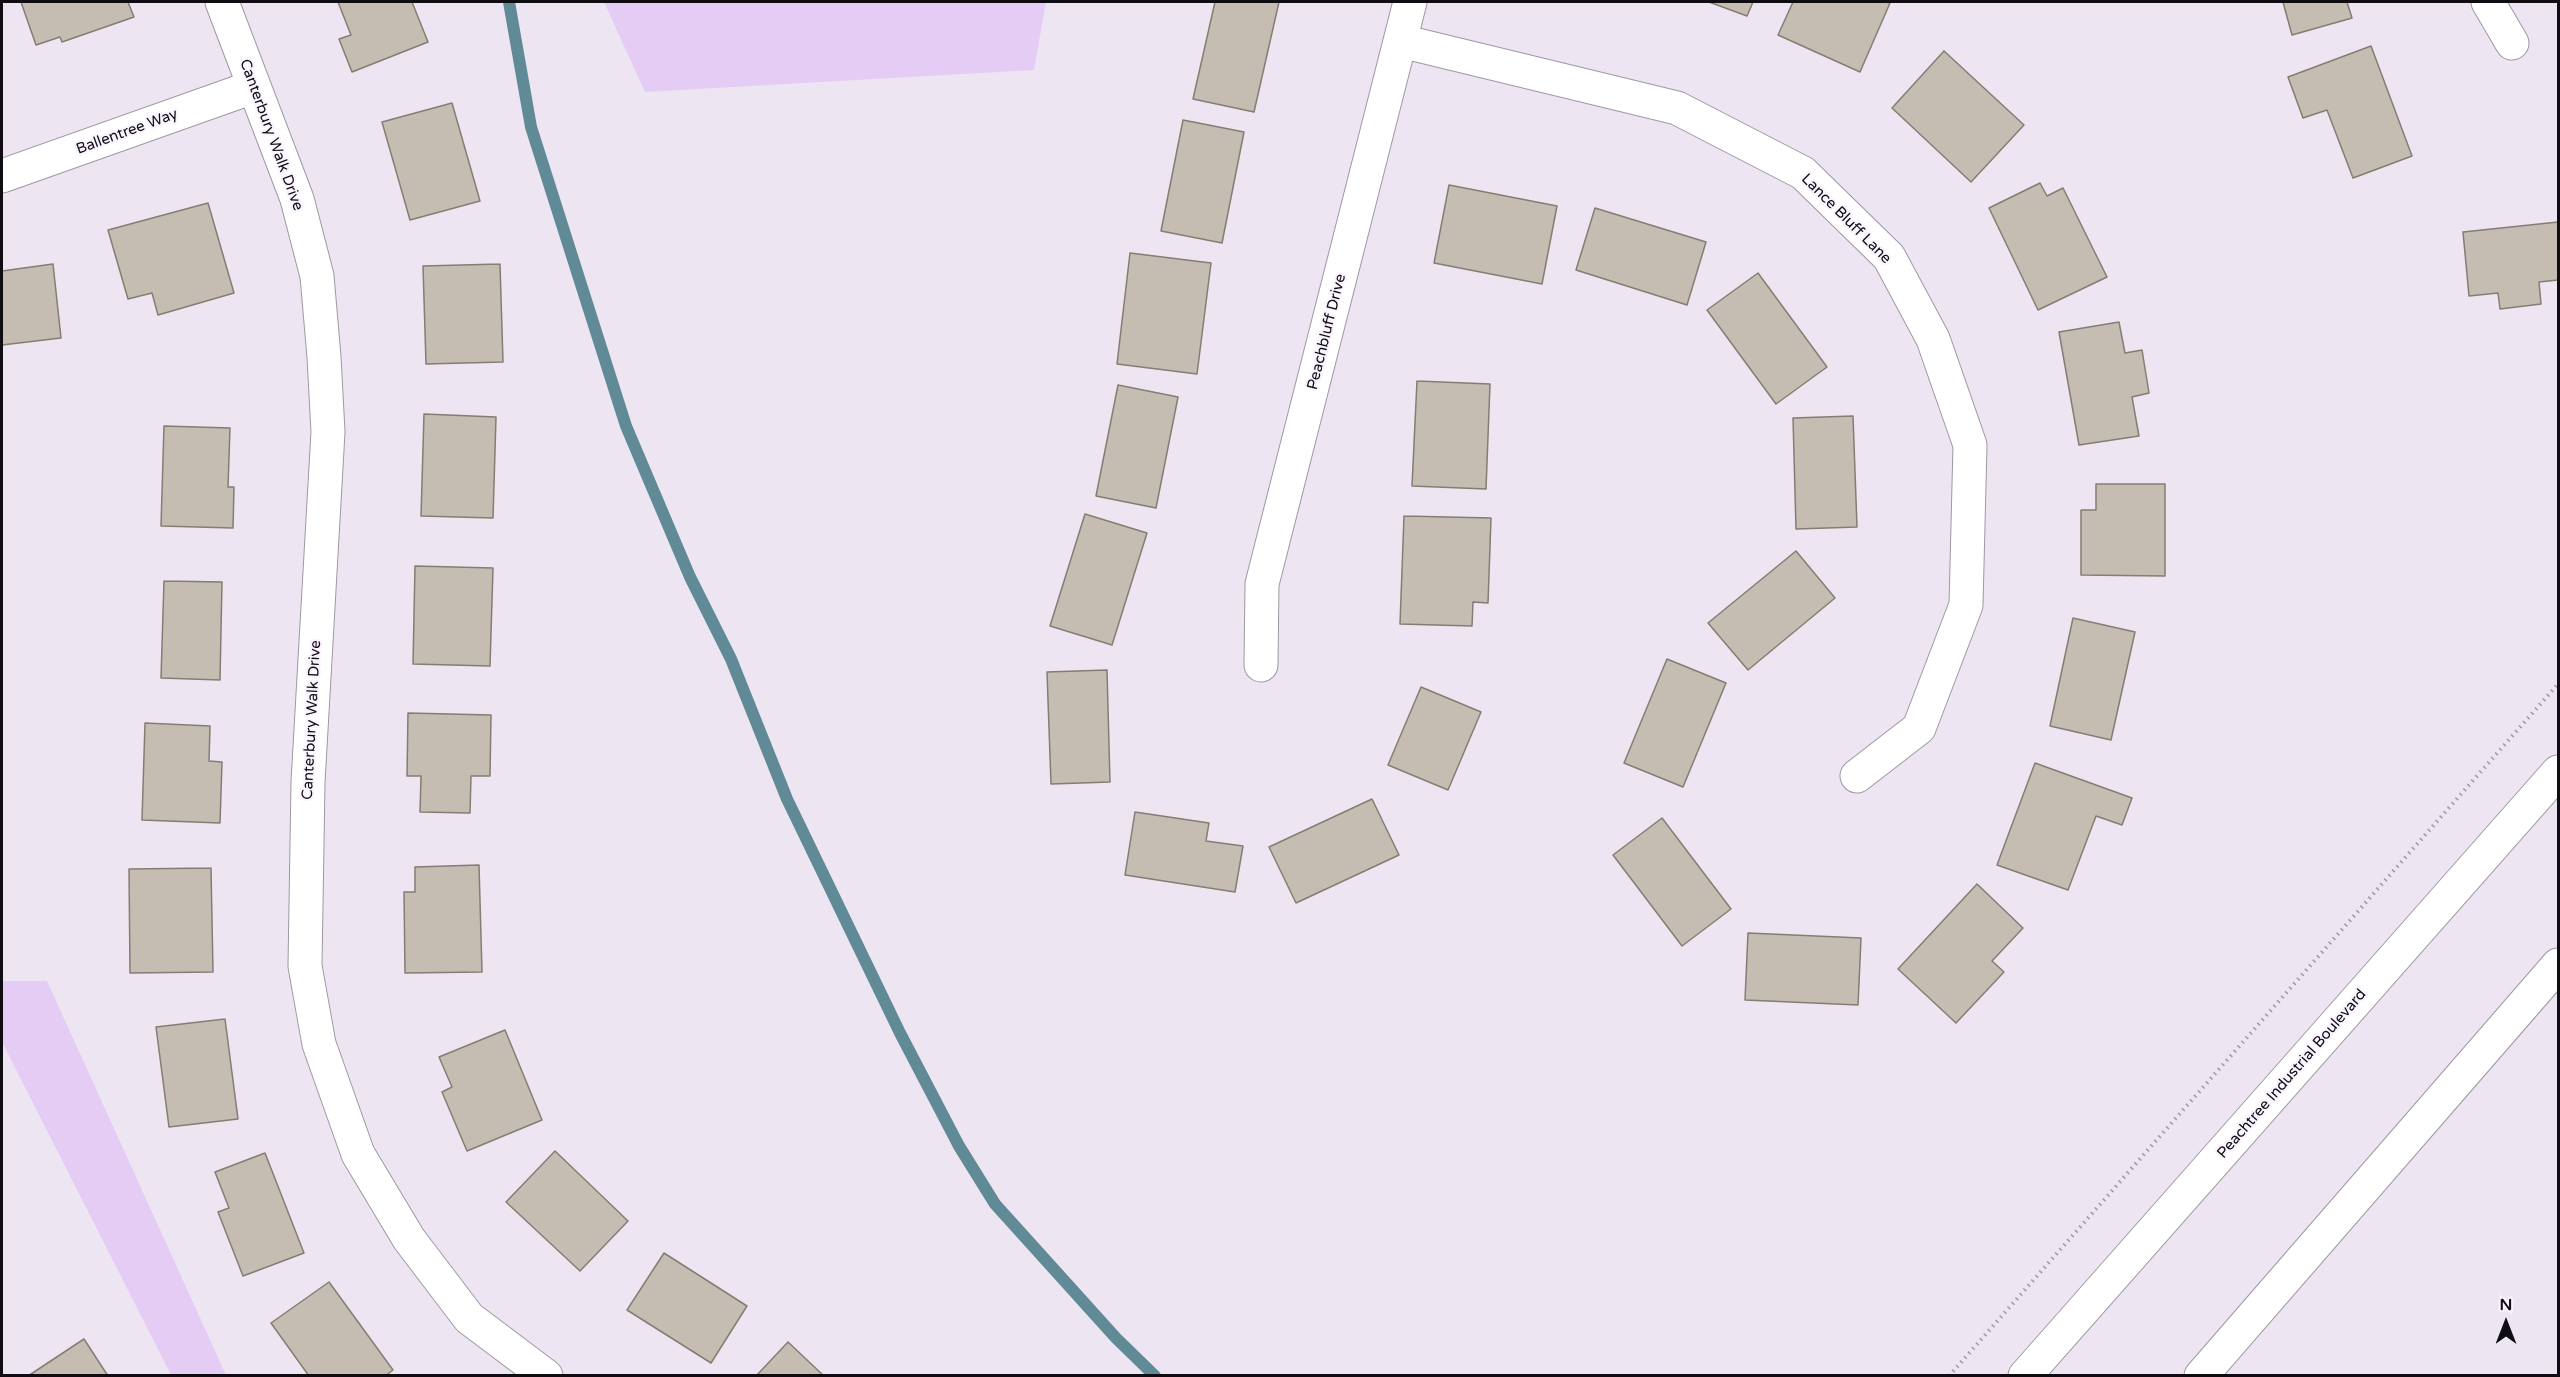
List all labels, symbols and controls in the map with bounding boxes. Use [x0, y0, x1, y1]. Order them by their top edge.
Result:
street label: Canterbury Walk Drive [235, 57, 307, 213]
street label: Ballentree Way [74, 105, 180, 159]
street label: Lance Bluff Lane [1797, 170, 1895, 268]
street label: Peachbluff Drive [1304, 272, 1350, 392]
street label: Canterbury Walk Drive [299, 640, 325, 800]
street label: Peachtree Industrial Boulevard [2214, 986, 2370, 1162]
north arrow [2476, 1293, 2536, 1353]
text: N [2500, 1295, 2512, 1315]

